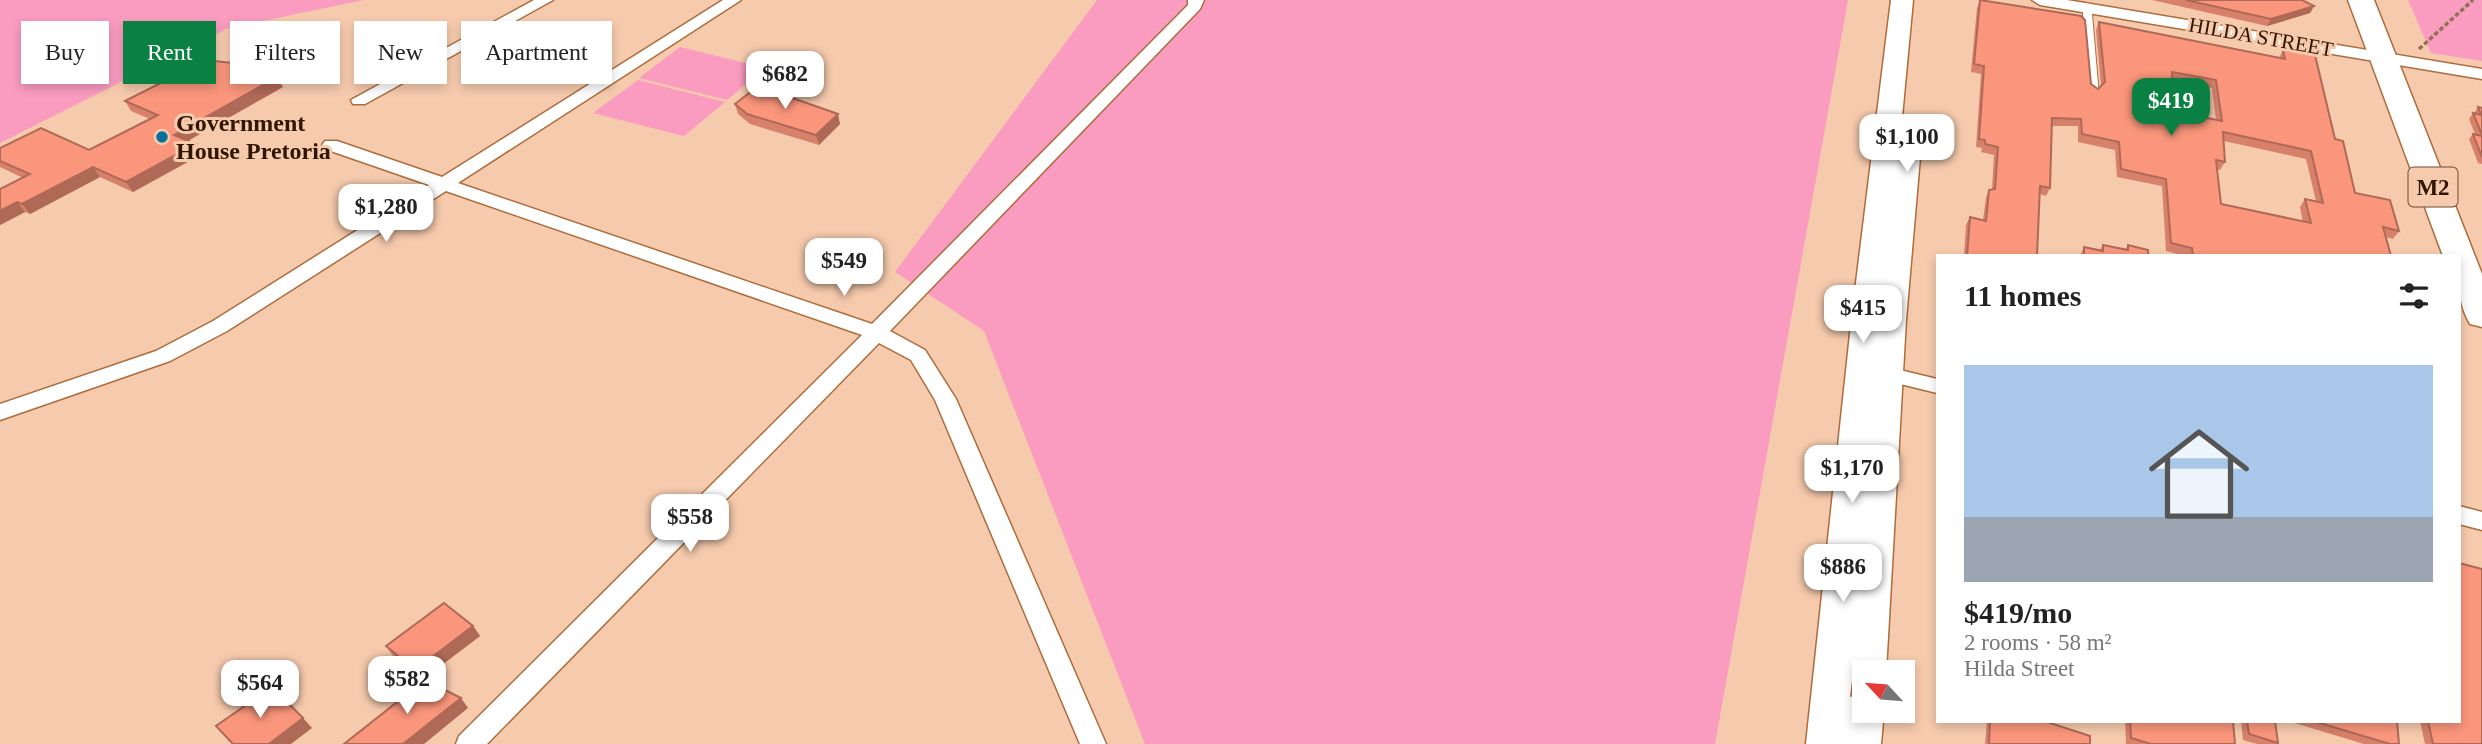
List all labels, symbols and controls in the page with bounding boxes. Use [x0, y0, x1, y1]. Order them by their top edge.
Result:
street label: HILDA STREET [2187, 12, 2335, 62]
chip: Buy [21, 21, 109, 84]
chip: Rent [123, 21, 216, 84]
chip: Filters [230, 21, 340, 84]
chip: New [354, 21, 447, 84]
chip: Apartment [461, 21, 612, 84]
pin: $682 [744, 52, 826, 111]
text: $682 [762, 61, 808, 86]
pin: $419 [2130, 78, 2212, 138]
text: $419 [2148, 88, 2194, 113]
place label: Government House Pretoria [176, 110, 331, 164]
pin: $1,100 [1850, 114, 1964, 174]
text: $1,100 [1875, 124, 1939, 149]
marker: Government House Pretoria [154, 129, 170, 145]
road number: M2 [2408, 168, 2458, 206]
pin: $1,280 [329, 184, 443, 244]
text: $1,280 [354, 194, 418, 219]
pin: $549 [803, 238, 885, 298]
text: $549 [821, 248, 867, 273]
icon: filters [2395, 277, 2433, 315]
text: 11 homes [1964, 279, 2082, 312]
pin: $415 [1822, 286, 1904, 345]
text: $415 [1840, 295, 1886, 320]
icon: home [2136, 411, 2262, 537]
pin: $1,170 [1795, 446, 1909, 505]
text: $1,170 [1820, 455, 1884, 480]
pin: $558 [649, 494, 731, 554]
text: $558 [667, 504, 713, 529]
pin: $886 [1802, 544, 1884, 604]
text: $886 [1820, 554, 1866, 579]
text: $419/mo [1964, 596, 2072, 629]
text: 2 rooms · 58 m² [1964, 630, 2111, 655]
pin: $582 [366, 656, 448, 716]
text: Hilda Street [1964, 656, 2075, 681]
pin: $564 [219, 660, 301, 720]
north arrow [1852, 660, 1914, 723]
map controls [1852, 660, 1915, 723]
text: $582 [384, 666, 430, 691]
text: $564 [237, 670, 283, 695]

